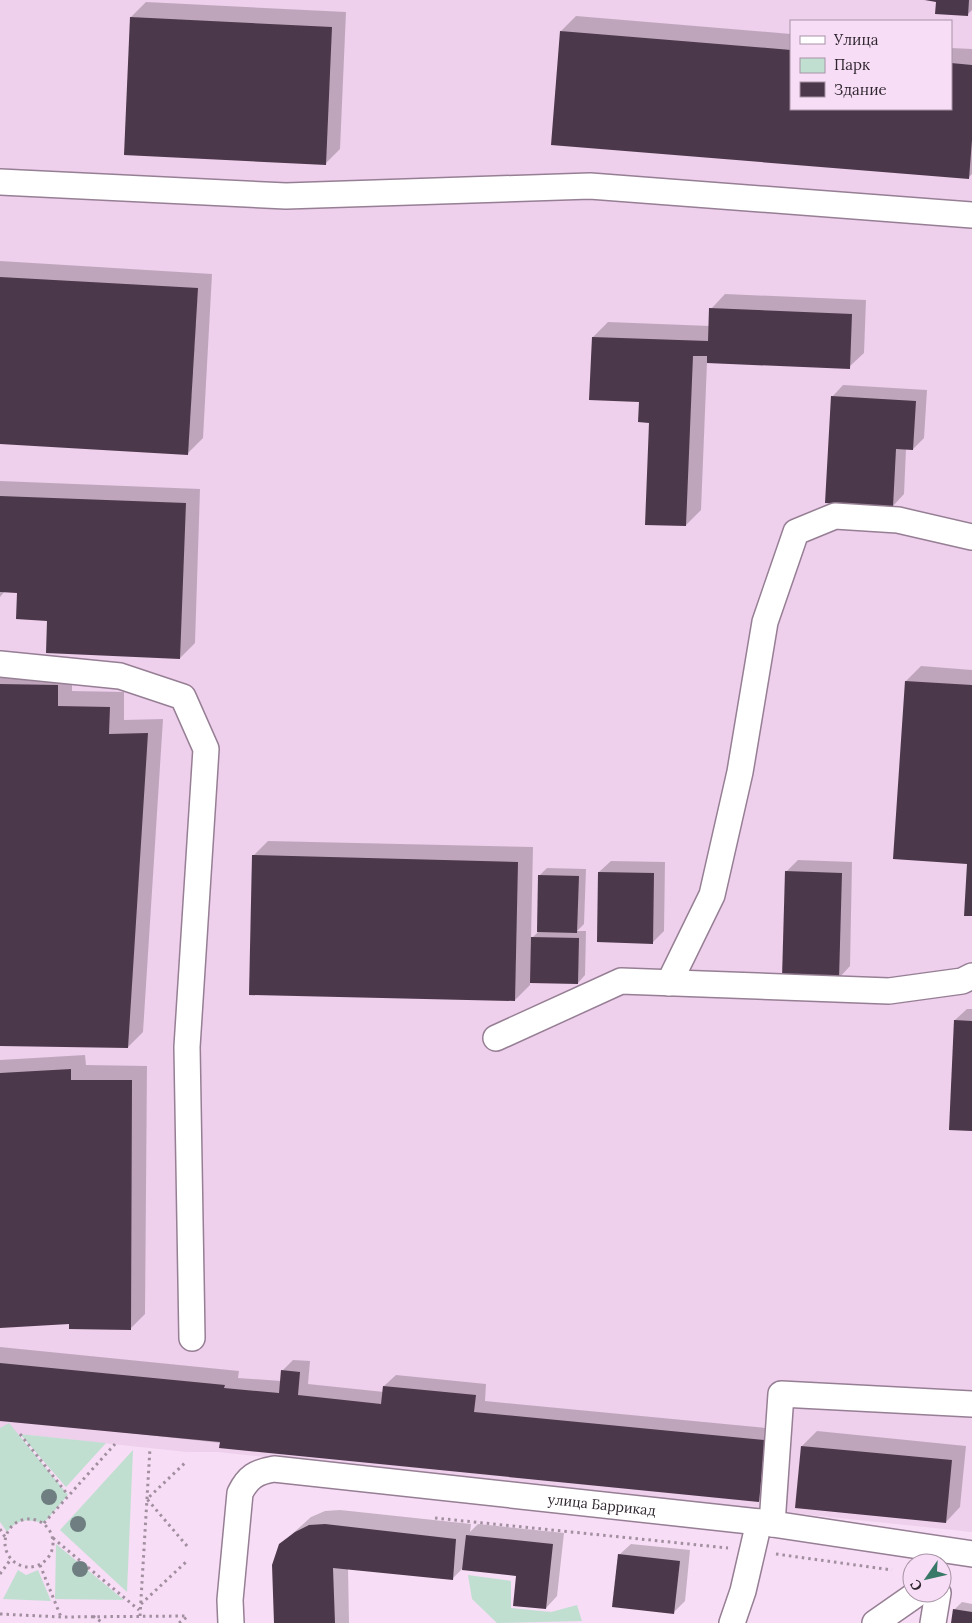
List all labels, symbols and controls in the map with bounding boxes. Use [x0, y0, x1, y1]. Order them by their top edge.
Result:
legend [790, 20, 952, 110]
text: Улица [833, 30, 879, 49]
text: Парк [834, 55, 870, 74]
text: Здание [834, 80, 887, 99]
street label: улица Баррикад [547, 1490, 657, 1520]
north arrow [902, 1553, 952, 1603]
text: С [906, 1576, 926, 1594]

